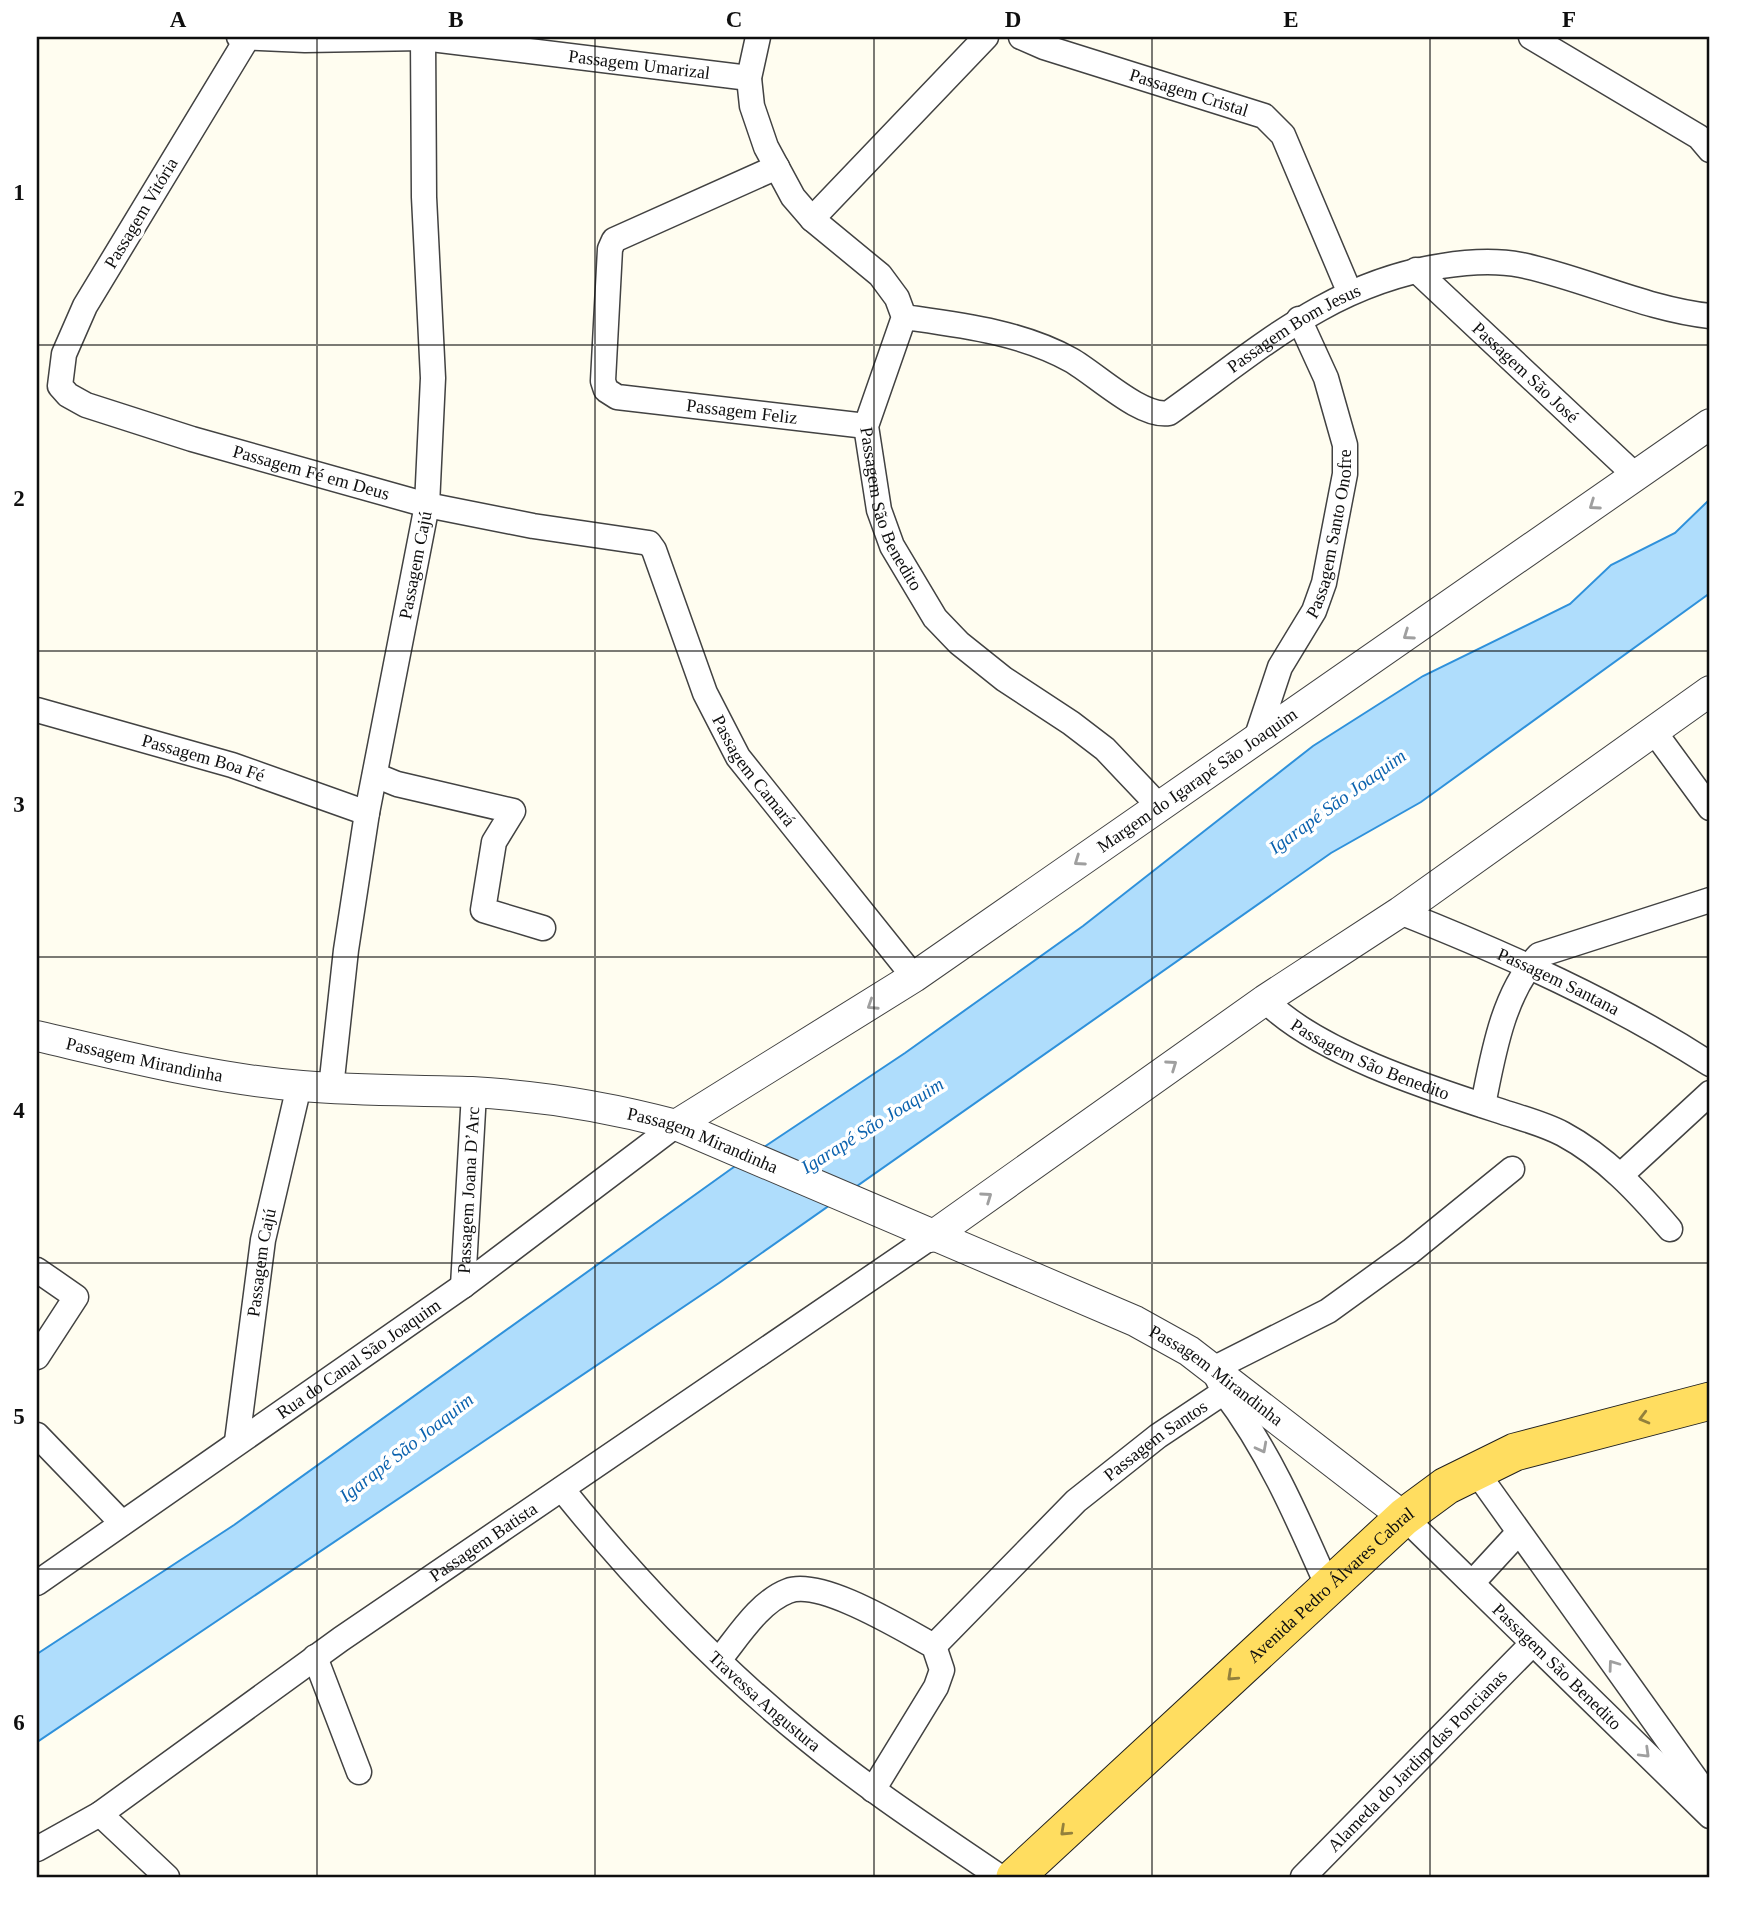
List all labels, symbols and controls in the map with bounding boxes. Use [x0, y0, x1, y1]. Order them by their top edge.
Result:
text: A [170, 7, 187, 32]
text: B [448, 7, 464, 32]
text: C [726, 7, 742, 32]
text: D [1005, 7, 1021, 32]
text: E [1283, 7, 1299, 32]
text: F [1562, 7, 1576, 32]
street label: Passagem Umarizal [567, 46, 711, 83]
street label: Passagem Cristal [1127, 64, 1251, 121]
street label: Passagem Vitória [100, 154, 182, 272]
text: 1 [13, 180, 25, 205]
street label: Passagem Bom Jesus [1223, 280, 1364, 377]
street label: Passagem São José [1468, 318, 1583, 427]
street label: Passagem Feliz [685, 395, 799, 428]
street label: Passagem São Benedito [856, 426, 926, 594]
street label: Passagem Fé em Deus [231, 441, 392, 504]
street label: Passagem Santo Onofre [1302, 449, 1355, 622]
text: 2 [13, 486, 25, 511]
one-way arrow [1589, 497, 1602, 509]
street label: Passagem Cajú [395, 509, 436, 621]
one-way arrow [1403, 627, 1416, 639]
street label: Margem do Igarapé São Joaquim [1093, 704, 1301, 857]
street label: Passagem Camará [708, 712, 799, 830]
street label: Passagem Boa Fé [140, 730, 267, 786]
water label: Igarapé São Joaquim [1264, 745, 1410, 859]
text: 3 [13, 792, 25, 817]
one-way arrow [1074, 853, 1087, 865]
street label: Passagem Santana [1495, 944, 1623, 1019]
one-way arrow [866, 996, 879, 1009]
street label: Passagem São Benedito [1287, 1015, 1452, 1104]
street label: Passagem Mirandinha [64, 1033, 224, 1086]
one-way arrow [1164, 1061, 1177, 1074]
water label: Igarapé São Joaquim [796, 1073, 947, 1178]
text: 4 [13, 1098, 25, 1123]
street label: Passagem Mirandinha [625, 1103, 781, 1177]
street label: Passagem Joana D’Arc [454, 1106, 483, 1274]
one-way arrow [979, 1193, 992, 1205]
street label: Passagem Cajú [243, 1206, 280, 1318]
street label: Rua do Canal São Joaquim [273, 1295, 444, 1423]
street label: Passagem Mirandinha [1146, 1321, 1287, 1430]
water label: Igarapé São Joaquim [335, 1389, 477, 1507]
street label: Passagem Santos [1100, 1396, 1211, 1485]
text: 5 [13, 1404, 25, 1429]
one-way arrow [1638, 1410, 1650, 1424]
one-way arrow [1254, 1441, 1267, 1454]
street label: Passagem Batista [426, 1498, 541, 1586]
street label: Avenida Pedro Álvares Cabral [1243, 1503, 1418, 1667]
street label: Passagem São Benedito [1489, 1599, 1626, 1734]
street label: Travessa Angustura [705, 1647, 825, 1756]
one-way arrow [1609, 1660, 1621, 1673]
street label: Alameda do Jardim das Poncianas [1324, 1666, 1511, 1856]
one-way arrow [1227, 1668, 1240, 1680]
text: 6 [13, 1710, 25, 1735]
one-way arrow [1637, 1745, 1650, 1758]
one-way arrow [1060, 1822, 1073, 1835]

